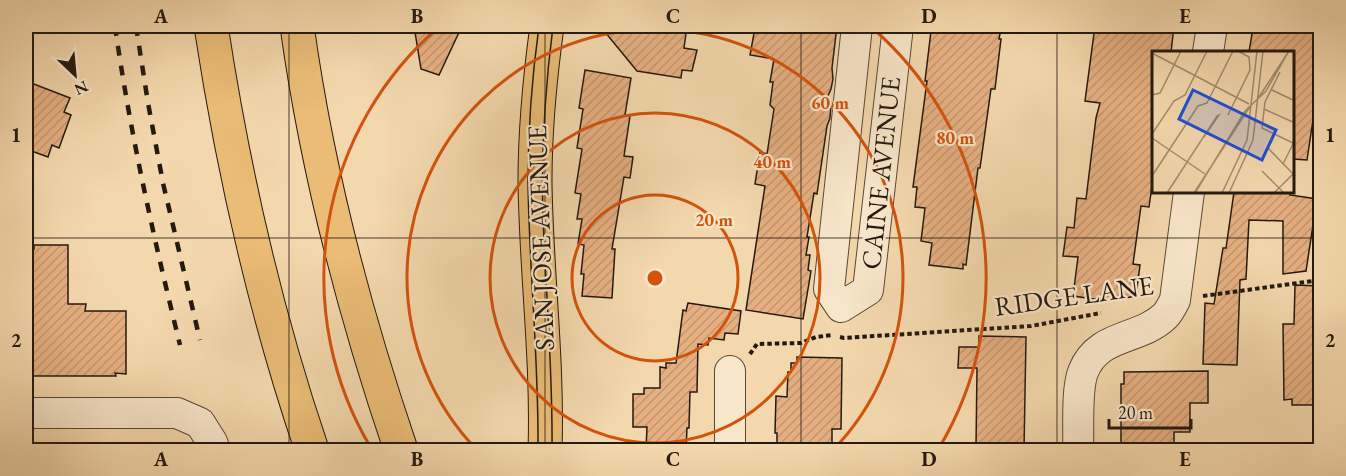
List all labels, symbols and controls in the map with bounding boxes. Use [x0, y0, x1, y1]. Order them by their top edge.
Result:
text: A [153, 3, 169, 29]
text: B [411, 3, 423, 29]
text: C [666, 3, 680, 29]
text: D [921, 3, 937, 29]
text: E [1179, 3, 1191, 29]
north arrow [45, 45, 105, 105]
inset map [1152, 51, 1295, 194]
street label: CAINE AVENUE [853, 75, 908, 271]
text: N [71, 76, 92, 100]
text: 60 m [811, 91, 849, 114]
text: 1 [11, 122, 21, 148]
text: 1 [1325, 122, 1335, 148]
street label: SAN JOSE AVENUE [519, 125, 562, 351]
text: 80 m [936, 126, 974, 149]
text: 40 m [753, 150, 791, 173]
text: 20 m [695, 208, 733, 231]
street label: RIDGE LANE [992, 267, 1156, 324]
centre of rings [645, 268, 665, 288]
text: 2 [11, 327, 22, 353]
text: 2 [1325, 327, 1336, 353]
scale bar [1109, 392, 1192, 430]
text: 20 m [1118, 401, 1153, 424]
text: A [153, 446, 169, 472]
text: B [411, 446, 423, 472]
text: C [666, 446, 680, 472]
text: D [921, 446, 937, 472]
text: E [1179, 446, 1191, 472]

